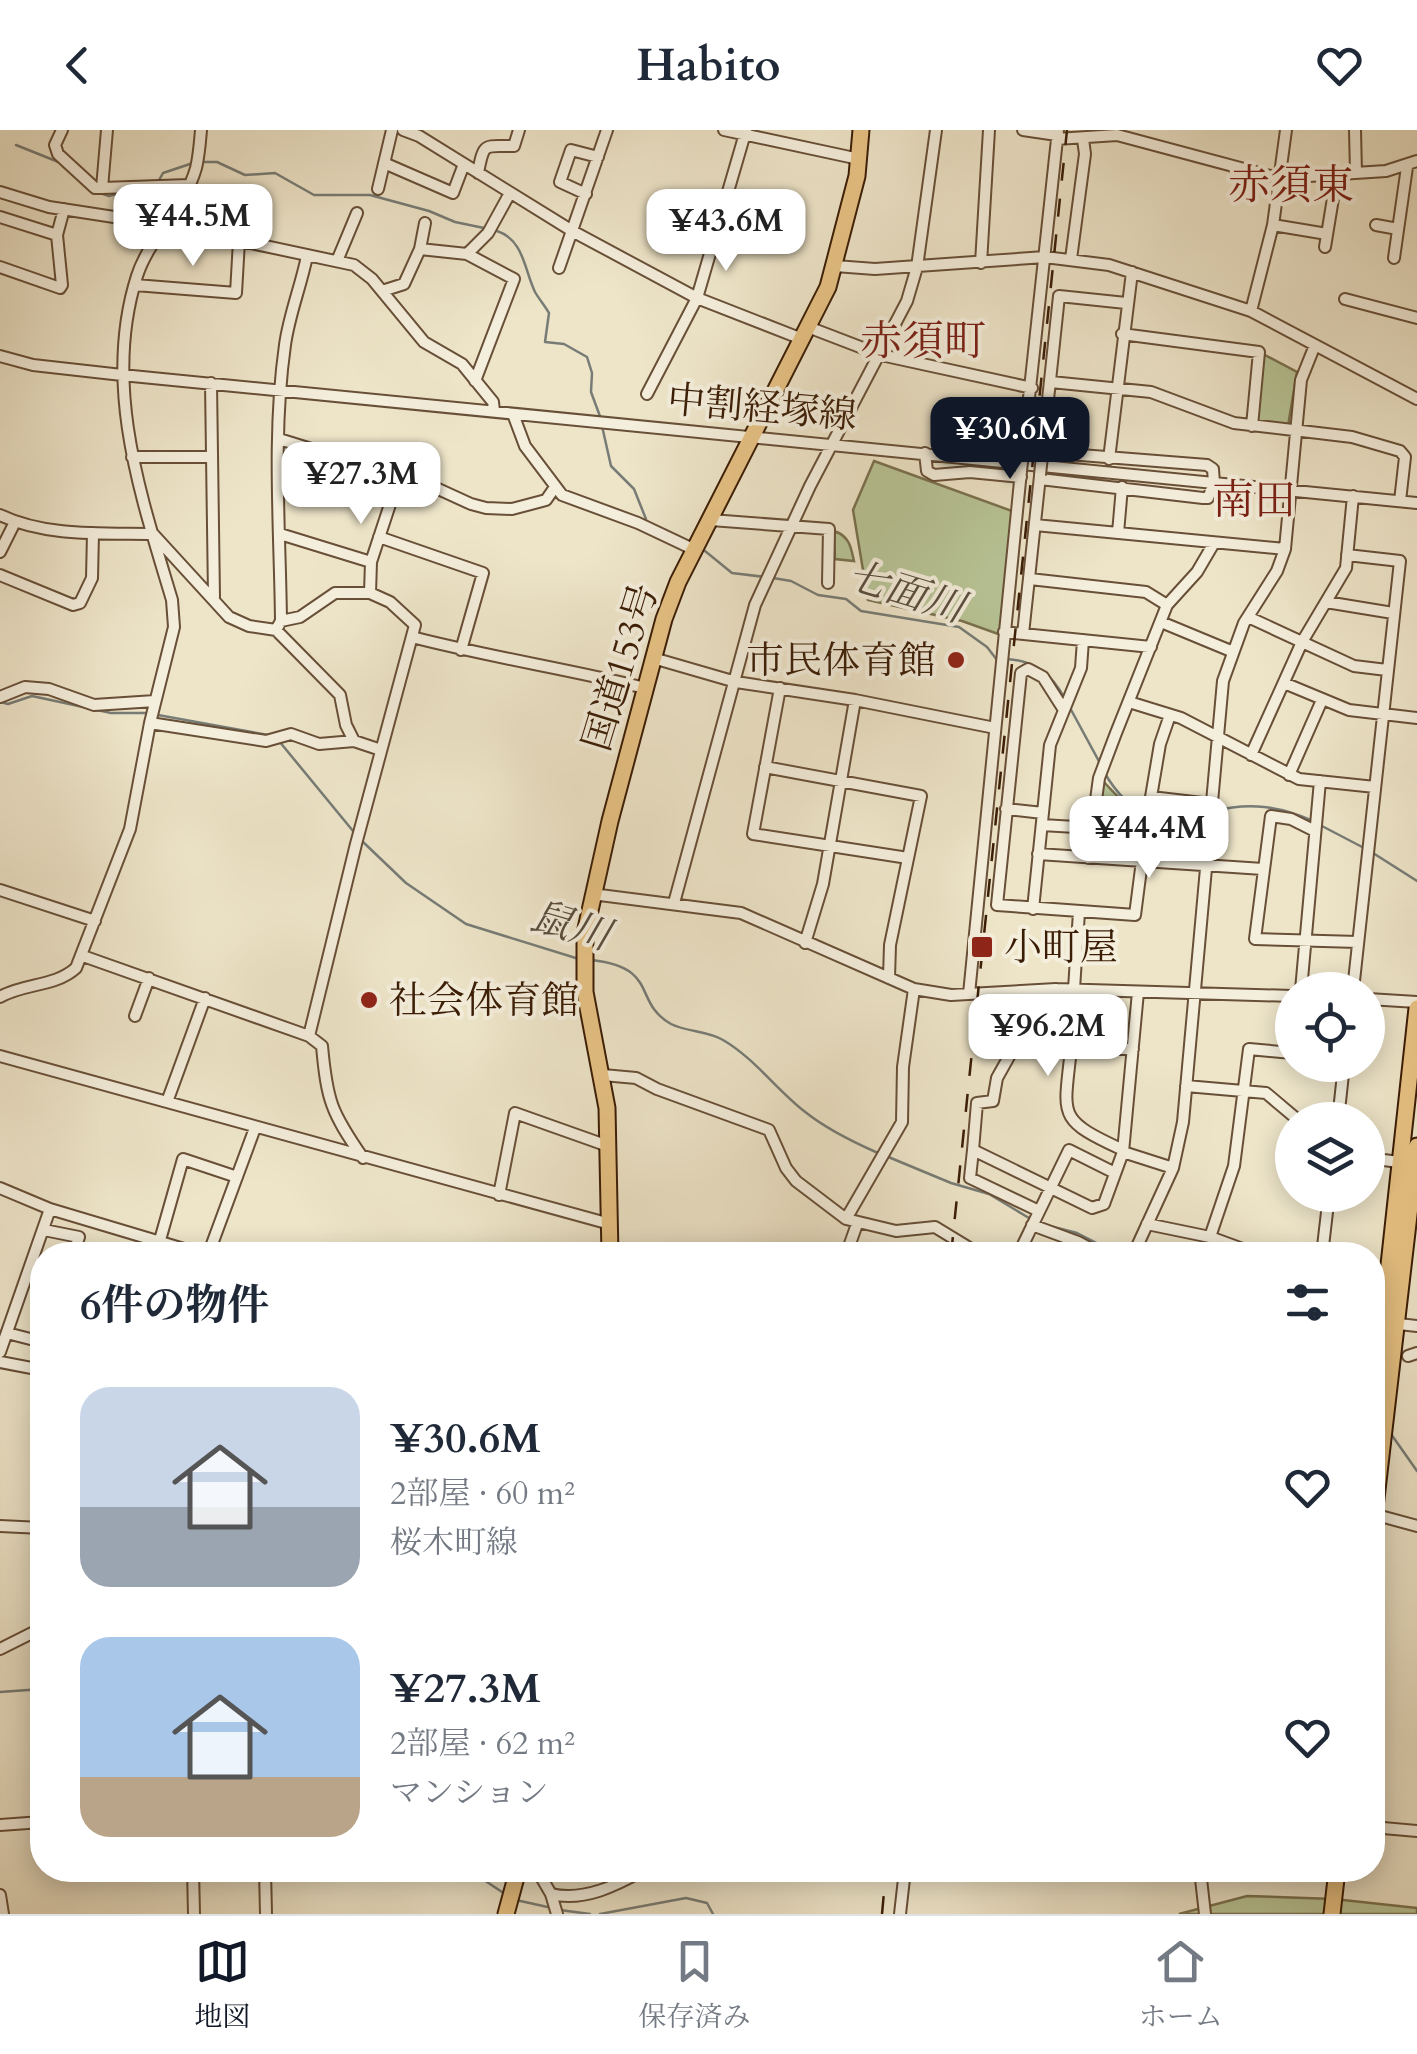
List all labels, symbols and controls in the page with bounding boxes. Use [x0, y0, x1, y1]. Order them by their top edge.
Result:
text: Habito [636, 35, 781, 96]
icon: back [50, 38, 105, 93]
icon: heart [1312, 38, 1367, 93]
district label: 赤須東 [1228, 157, 1354, 214]
pin: ¥44.5M [112, 184, 274, 269]
pin: ¥43.6M [645, 189, 807, 274]
text: ¥44.5M [135, 194, 251, 238]
text: ¥43.6M [668, 199, 784, 243]
district label: 赤須町 [860, 313, 986, 370]
street label: 中割経塚線 [665, 374, 859, 442]
pin: ¥30.6M [929, 397, 1091, 482]
text: ¥30.6M [952, 407, 1068, 451]
pin: ¥27.3M [280, 442, 442, 527]
text: ¥27.3M [303, 452, 419, 496]
district label: 南田 [1212, 472, 1296, 529]
water label: 七面川 [840, 549, 975, 637]
street label: 国道153号 [571, 577, 671, 757]
place label: 市民体育館 [746, 635, 936, 687]
marker: 市民体育館 [945, 649, 967, 671]
pin: ¥44.4M [1068, 796, 1230, 881]
text: ¥44.4M [1091, 806, 1207, 850]
water label: 鼠川 [525, 889, 620, 965]
place label: 小町屋 [1004, 922, 1118, 974]
marker: 小町屋 [969, 934, 995, 960]
map controls [1275, 972, 1385, 1212]
button: locate [1275, 972, 1385, 1082]
place label: 社会体育館 [389, 975, 579, 1027]
marker: 社会体育館 [358, 989, 380, 1011]
pin: ¥96.2M [967, 994, 1129, 1079]
text: ¥96.2M [990, 1004, 1106, 1048]
button: layers [1275, 1102, 1385, 1212]
icon: filters [1280, 1275, 1335, 1330]
text: 6件の物件 [80, 1277, 270, 1334]
text: ¥30.6M [390, 1410, 541, 1467]
icon: home [160, 1427, 280, 1547]
icon: heart [1280, 1460, 1335, 1515]
text: 2部屋 · 60 m² [390, 1472, 575, 1516]
text: 桜木町線 [390, 1521, 518, 1565]
text: ¥27.3M [390, 1660, 541, 1717]
icon: home [160, 1677, 280, 1797]
icon: heart [1280, 1710, 1335, 1765]
text: 2部屋 · 62 m² [390, 1722, 575, 1766]
text: マンション [390, 1771, 549, 1815]
tab: 地図 [194, 1934, 250, 2036]
tab: 保存済み [638, 1934, 751, 2036]
tab: ホーム [1139, 1934, 1223, 2036]

